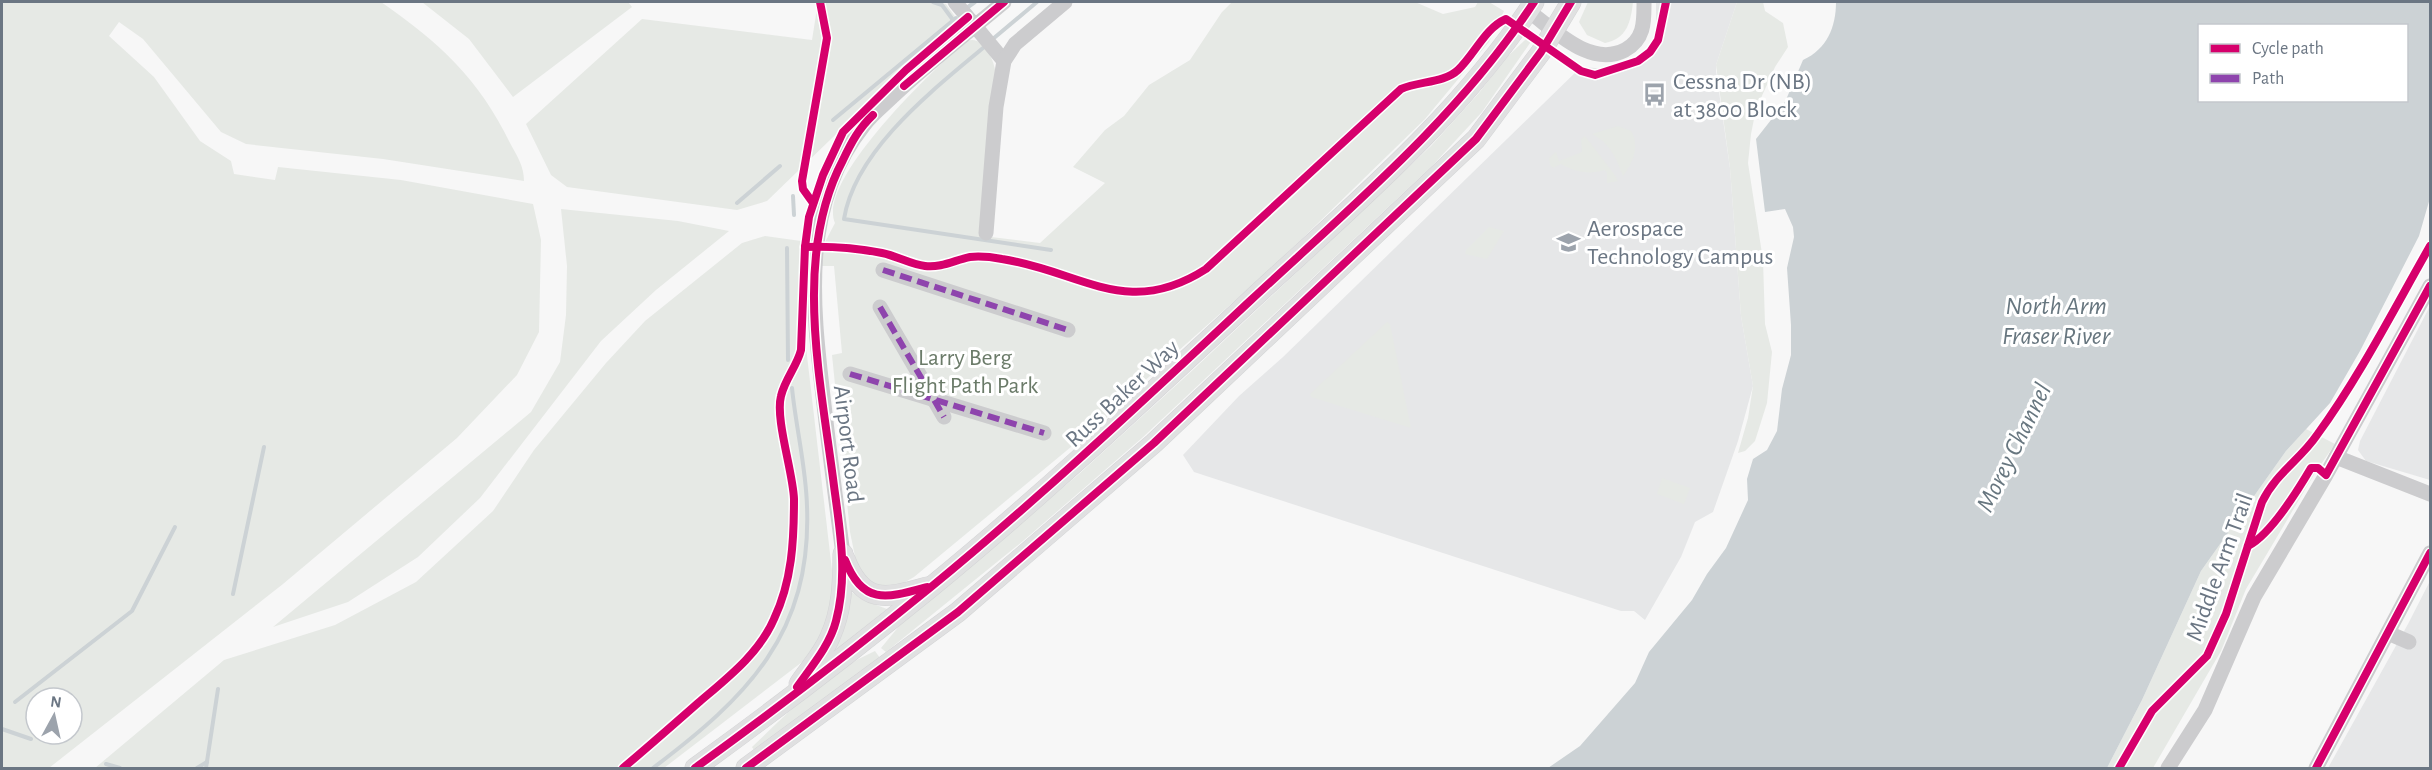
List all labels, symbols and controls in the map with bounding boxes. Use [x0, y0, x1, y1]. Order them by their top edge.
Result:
legend [2198, 24, 2408, 102]
text: Cycle path [2252, 40, 2324, 58]
place label: Cessna Dr (NB) at 3800 Block [1673, 70, 1812, 122]
text: Path [2252, 70, 2284, 88]
bus stop icon: Cessna Dr (NB) at 3800 Block [1642, 82, 1668, 108]
place label: Aerospace Technology Campus [1587, 217, 1773, 269]
school or university icon: Aerospace Technology Campus [1556, 229, 1582, 255]
water label: North Arm Fraser River [2002, 293, 2112, 349]
street label: Russ Baker Way [1061, 335, 1184, 452]
park label: Larry Berg Flight Path Park [892, 346, 1038, 398]
water label: Morey Channel [1972, 379, 2056, 516]
street label: Airport Road [829, 384, 867, 504]
street label: Middle Arm Trail [2182, 490, 2258, 645]
north arrow [24, 686, 84, 746]
text: N [49, 693, 63, 711]

